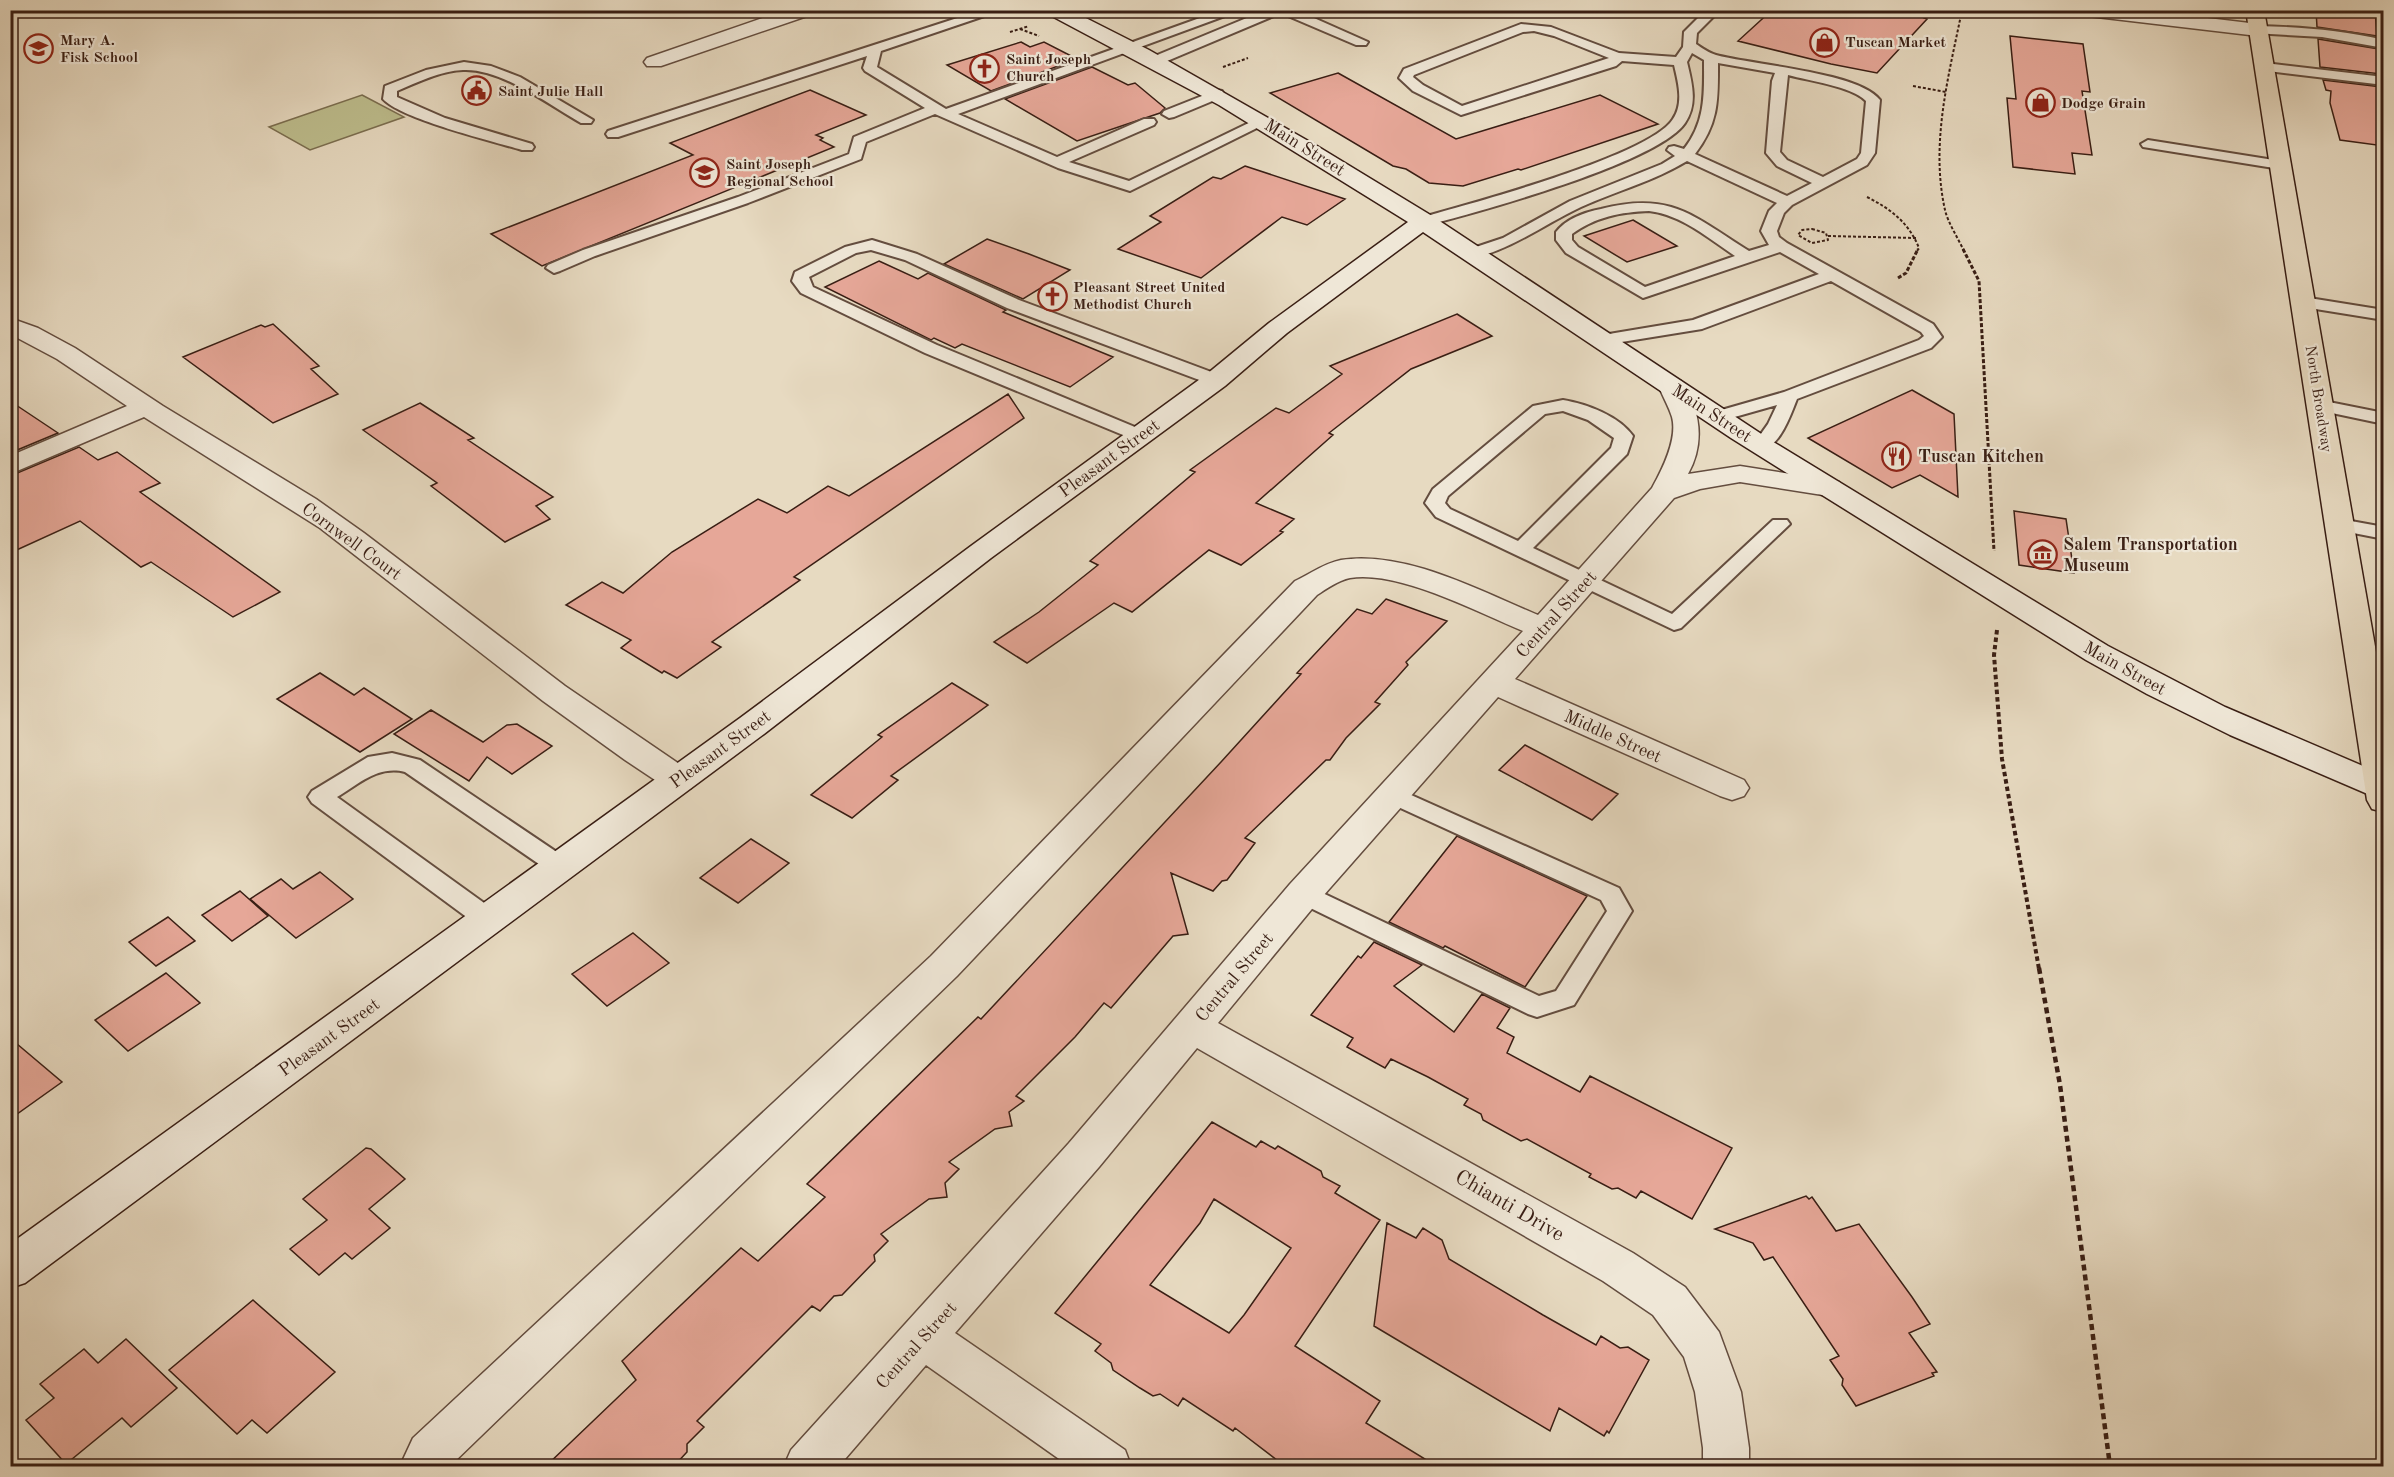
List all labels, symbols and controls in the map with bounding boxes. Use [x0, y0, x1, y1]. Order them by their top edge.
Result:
shop icon: Tuscan Market [1808, 26, 1840, 58]
school or university icon: Mary A. Fisk School [23, 33, 55, 65]
place label: Mary A. Fisk School [60, 34, 138, 66]
place label: Tuscan Market [1845, 36, 1947, 51]
church icon: Saint Joseph Church [969, 52, 1001, 84]
place label: Saint Joseph Church [1006, 53, 1091, 85]
public building icon: Saint Julie Hall [461, 75, 493, 107]
place label: Saint Julie Hall [498, 85, 604, 100]
shop icon: Dodge Grain [2024, 87, 2056, 119]
place label: Dodge Grain [2061, 97, 2146, 112]
street label: Main Street [1261, 116, 1348, 180]
school or university icon: Saint Joseph Regional School [689, 157, 721, 189]
place label: Saint Joseph Regional School [726, 158, 834, 190]
church icon: Pleasant Street United Methodist Church [1036, 280, 1068, 312]
place label: Pleasant Street United Methodist Church [1073, 281, 1225, 313]
street label: North Broadway [2302, 345, 2333, 454]
street label: Main Street [1668, 381, 1755, 446]
street label: Pleasant Street [1056, 416, 1163, 501]
restaurant icon: Tuscan Kitchen [1881, 440, 1913, 472]
place label: Tuscan Kitchen [1918, 448, 2044, 466]
street label: Cornwell Court [298, 500, 405, 584]
place label: Salem Transportation Museum [2063, 536, 2238, 575]
museum icon: Salem Transportation Museum [2026, 538, 2058, 570]
street label: Central Street [1513, 568, 1600, 662]
street label: Main Street [2080, 639, 2169, 699]
street label: Pleasant Street [667, 707, 774, 792]
street label: Middle Street [1561, 707, 1664, 766]
street label: Central Street [1192, 930, 1277, 1026]
street label: Pleasant Street [276, 995, 383, 1080]
street label: Chianti Drive [1451, 1167, 1567, 1246]
street label: Central Street [873, 1299, 960, 1393]

